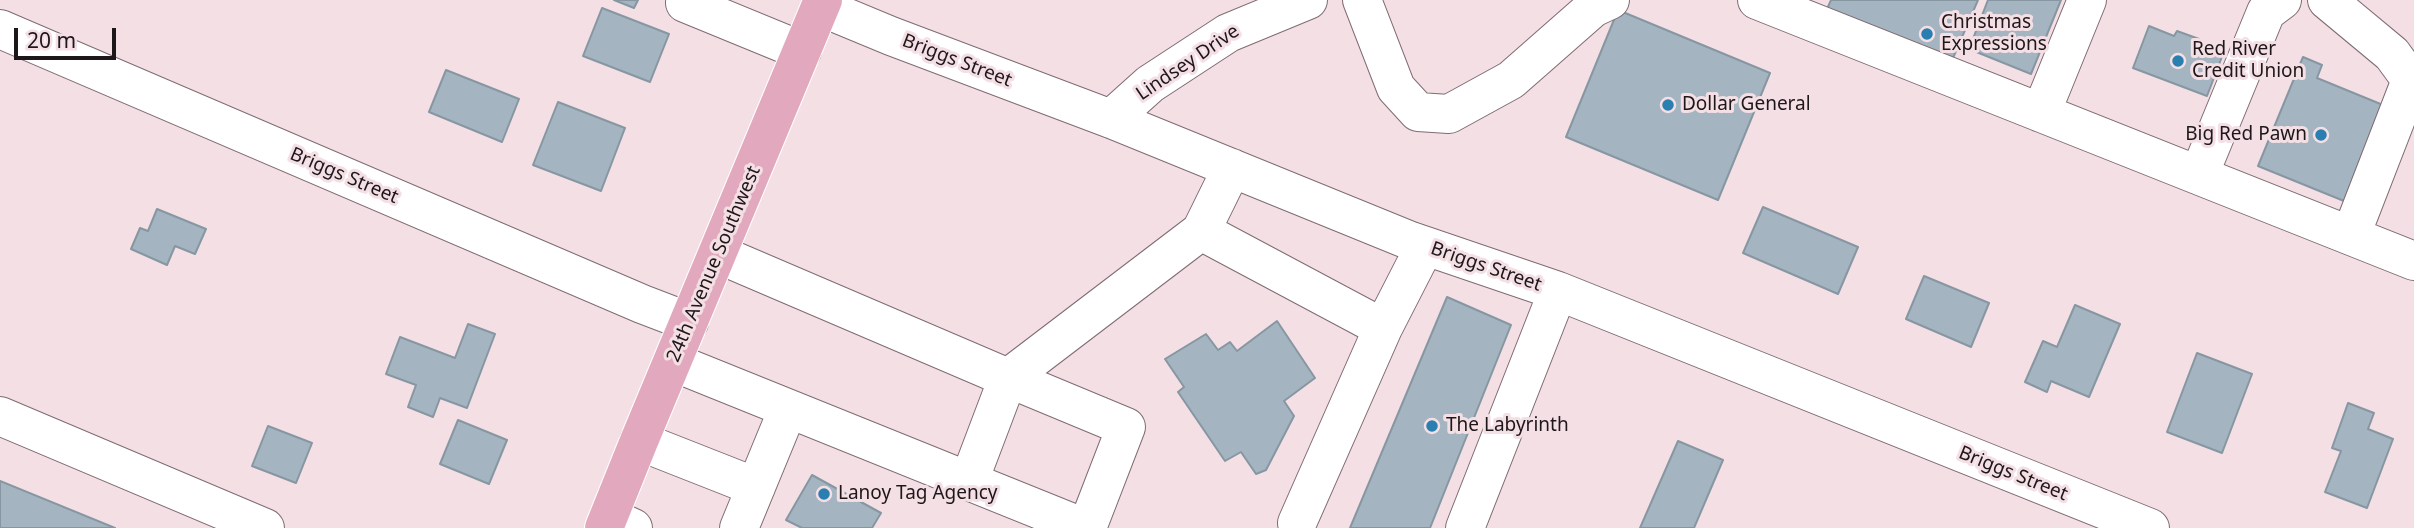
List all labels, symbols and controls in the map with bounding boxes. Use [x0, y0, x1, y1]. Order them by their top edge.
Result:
place label: Christmas Expressions [1941, 12, 2047, 56]
scale bar [18, 14, 119, 58]
street label: Lindsey Drive [1132, 20, 1244, 106]
text: 20 m [27, 26, 76, 54]
marker: Christmas Expressions [1919, 26, 1935, 42]
street label: Briggs Street [899, 30, 1015, 92]
place label: Red River Credit Union [2192, 39, 2304, 83]
marker: Red River Credit Union [2170, 53, 2186, 69]
place label: Dollar General [1682, 94, 1811, 116]
marker: Dollar General [1660, 97, 1676, 113]
place label: Big Red Pawn [2185, 124, 2307, 146]
marker: Big Red Pawn [2313, 127, 2329, 143]
street label: Briggs Street [286, 143, 402, 209]
street label: 24th Avenue Southwest [662, 163, 766, 365]
street label: Briggs Street [1428, 237, 1544, 297]
place label: The Labyrinth [1446, 415, 1569, 437]
marker: The Labyrinth [1424, 418, 1440, 434]
street label: Briggs Street [1955, 442, 2071, 506]
place label: Lanoy Tag Agency [838, 483, 998, 505]
marker: Lanoy Tag Agency [816, 486, 832, 502]

